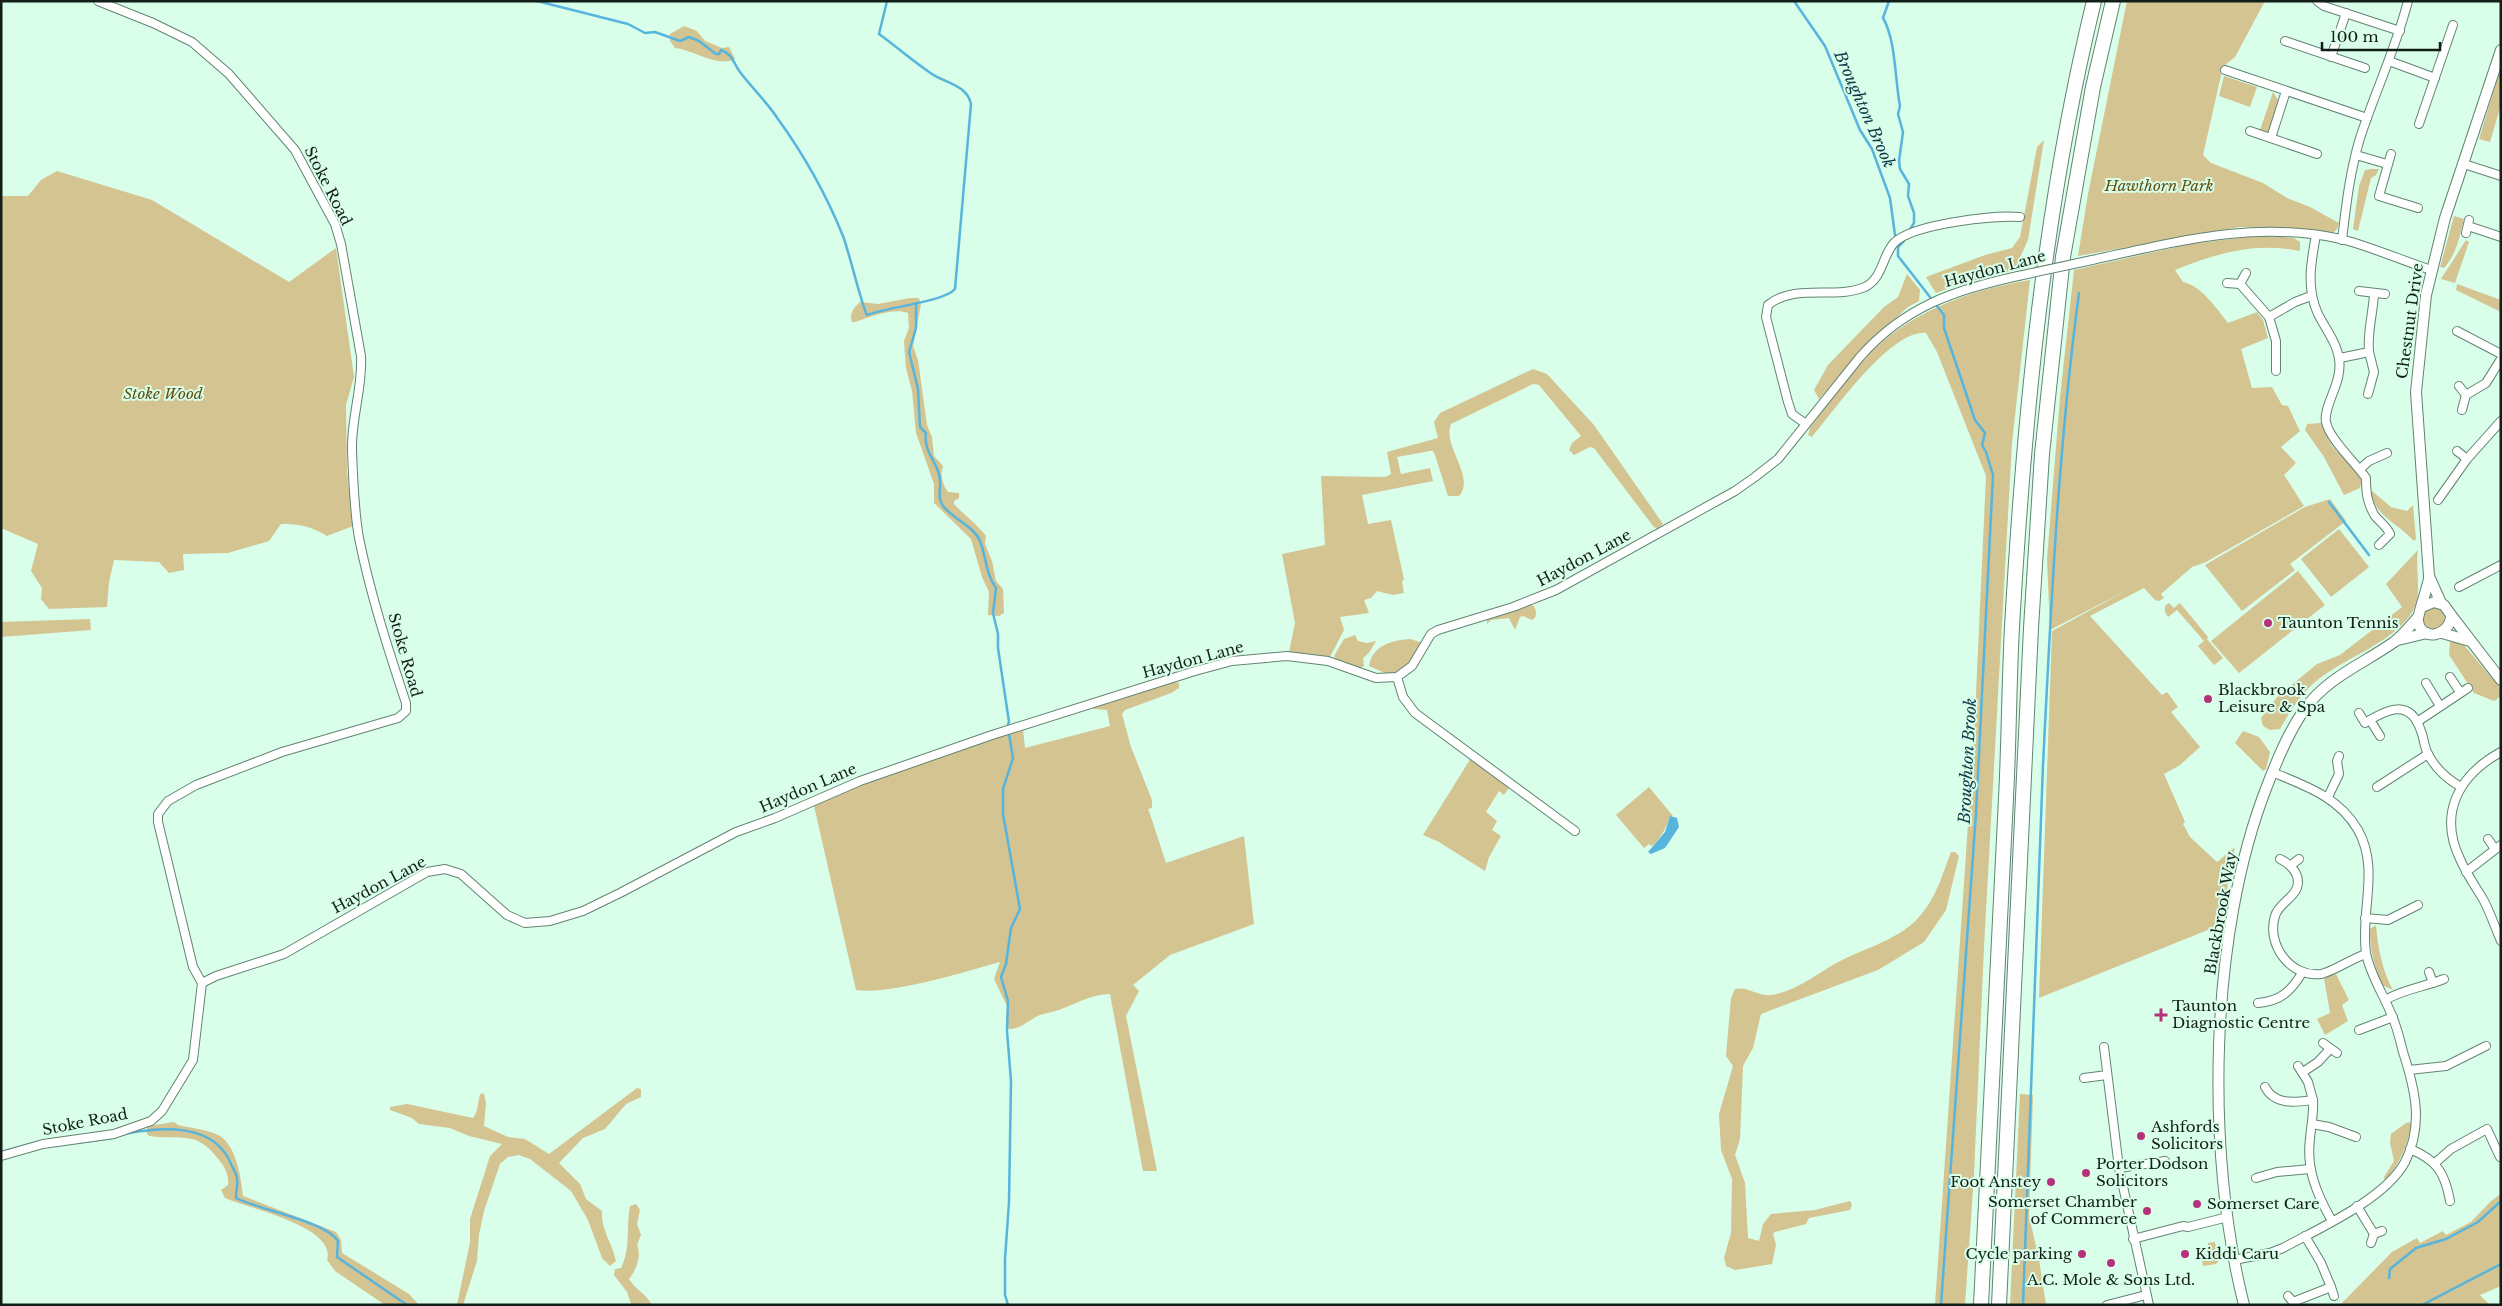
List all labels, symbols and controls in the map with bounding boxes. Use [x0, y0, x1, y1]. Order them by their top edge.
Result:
scale bar [2322, 20, 2440, 52]
text: 100 m [2330, 27, 2379, 46]
water label: Broughton Brook [1830, 46, 1900, 171]
street label: Stoke Road [300, 143, 357, 229]
park label: Hawthorn Park [2104, 176, 2213, 195]
street label: Haydon Lane [1942, 246, 2048, 291]
street label: Chestnut Drive [2392, 262, 2427, 380]
park label: Stoke Wood [123, 384, 203, 403]
street label: Haydon Lane [1533, 525, 1634, 590]
street label: Stoke Road [384, 611, 427, 699]
place label: Taunton Tennis [2278, 613, 2399, 632]
marker: Taunton Tennis [2262, 617, 2274, 629]
street label: Haydon Lane [1140, 637, 1246, 682]
place label: Blackbrook Leisure & Spa [2218, 680, 2326, 716]
marker: Blackbrook Leisure & Spa [2202, 693, 2214, 705]
water label: Broughton Brook [1954, 697, 1980, 826]
street label: Haydon Lane [756, 758, 859, 817]
street label: Blackbrook Way [2200, 849, 2241, 976]
street label: Haydon Lane [328, 852, 429, 917]
place label: Taunton Diagnostic Centre [2172, 996, 2310, 1032]
marker: Taunton Diagnostic Centre [2154, 1008, 2168, 1022]
street label: Stoke Road [41, 1104, 129, 1139]
place label: Ashfords Solicitors [2150, 1117, 2223, 1153]
marker: Ashfords Solicitors [2135, 1130, 2147, 1142]
place label: Porter Dodson Solicitors [2096, 1154, 2208, 1190]
marker: Porter Dodson Solicitors [2080, 1167, 2092, 1179]
place label: Foot Anstey [1950, 1172, 2041, 1191]
marker: Foot Anstey [2045, 1176, 2057, 1188]
place label: Somerset Chamber of Commerce [1988, 1192, 2138, 1228]
place label: Somerset Care [2207, 1194, 2320, 1213]
marker: Somerset Care [2191, 1198, 2203, 1210]
marker: Somerset Chamber of Commerce [2141, 1205, 2153, 1217]
place label: Cycle parking [1966, 1244, 2073, 1263]
place label: Kiddi Caru [2195, 1244, 2279, 1263]
marker: Cycle parking [2076, 1248, 2088, 1260]
marker: Kiddi Caru [2179, 1248, 2191, 1260]
marker: A.C. Mole & Sons Ltd. [2105, 1257, 2117, 1269]
place label: A.C. Mole & Sons Ltd. [2026, 1270, 2195, 1289]

